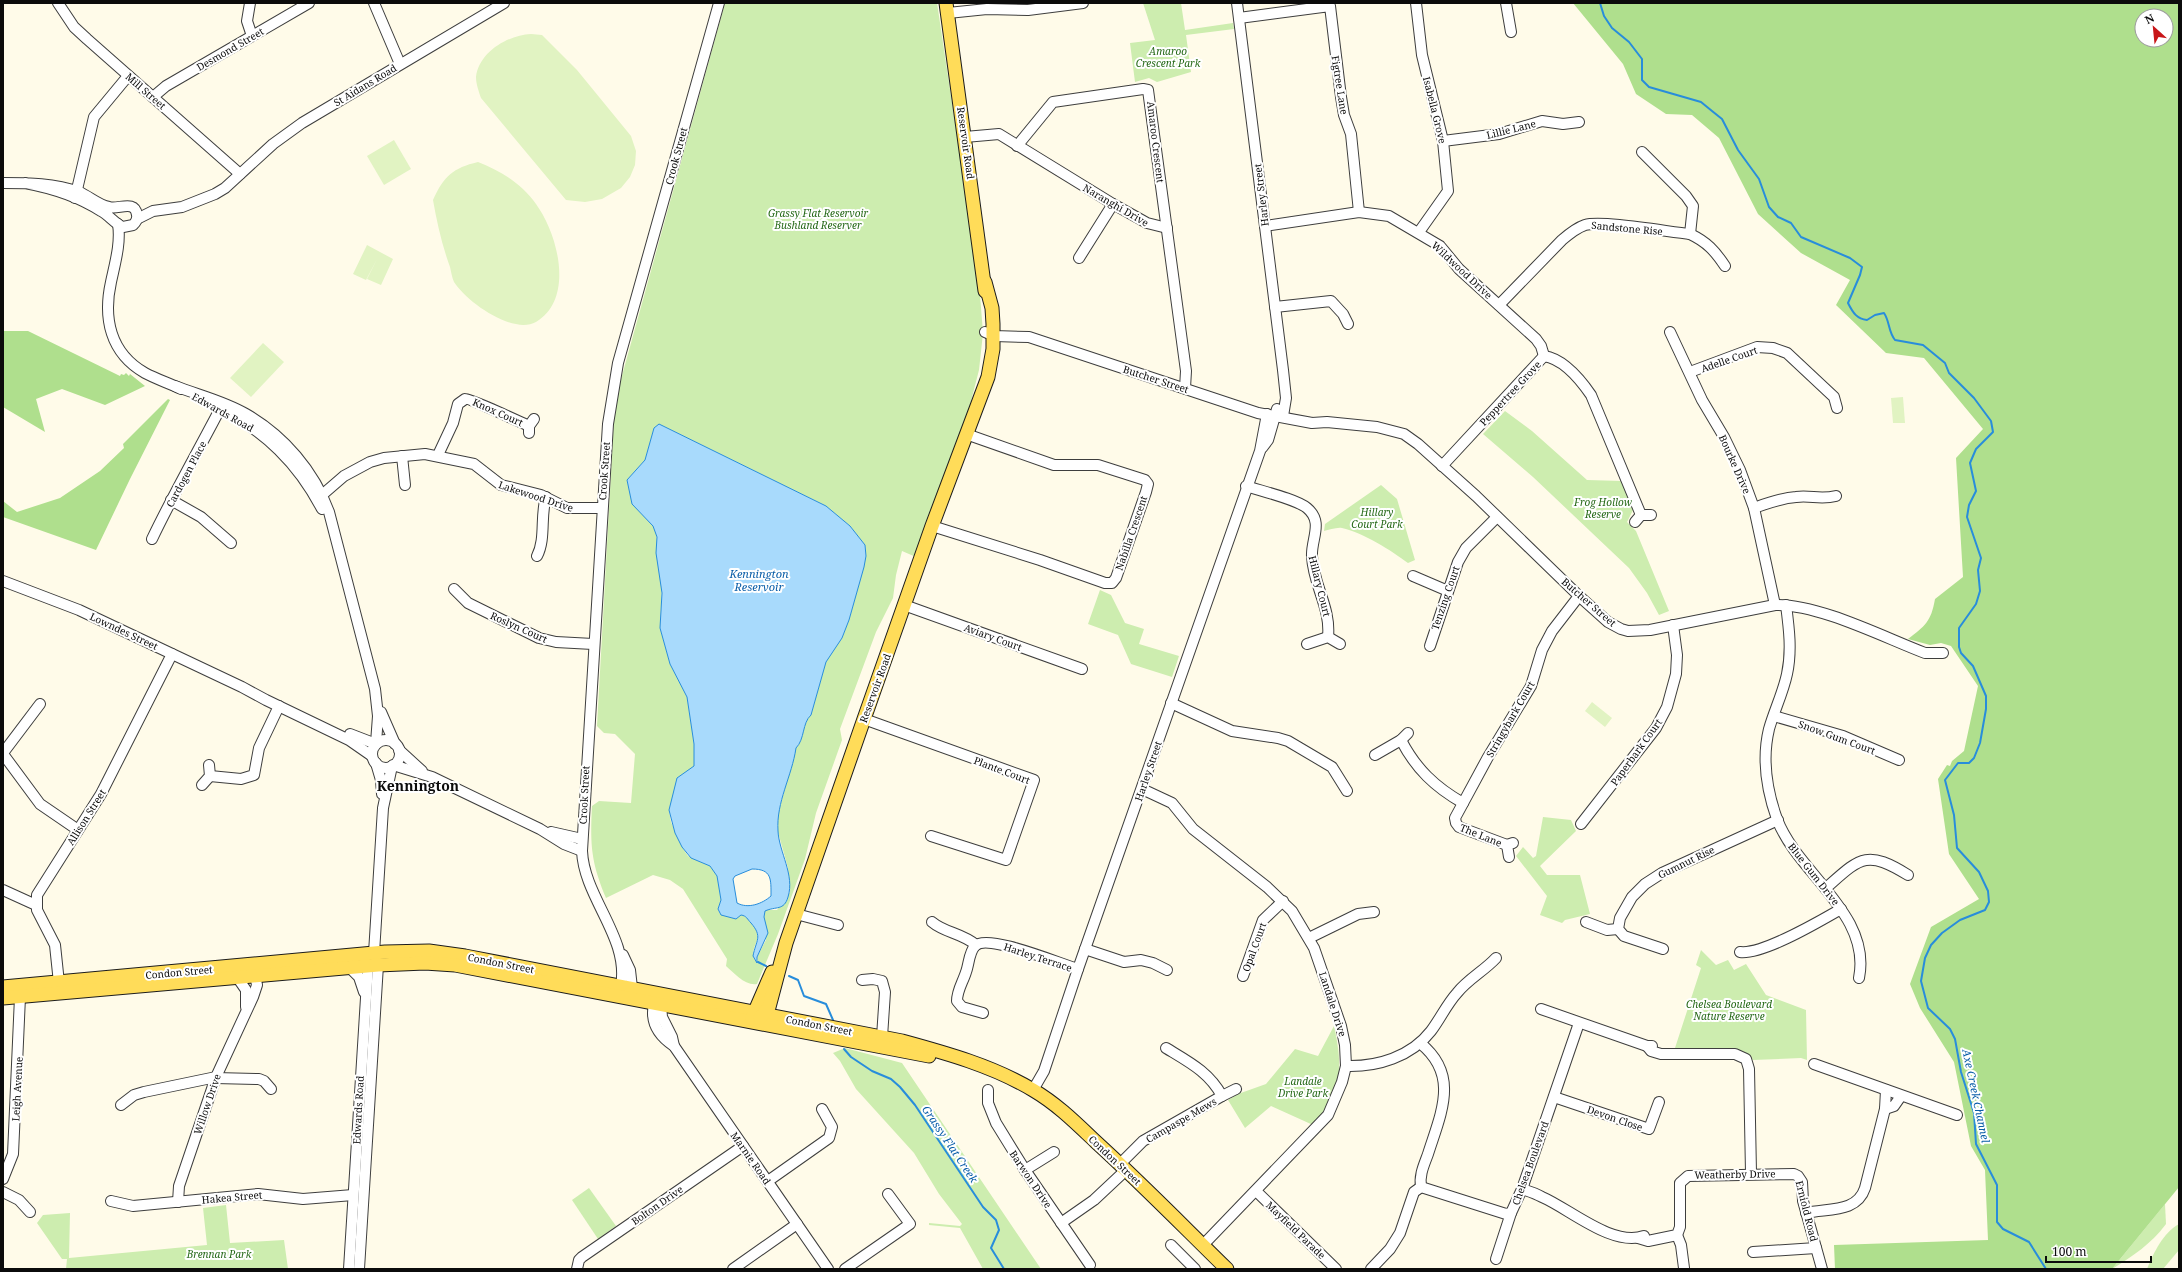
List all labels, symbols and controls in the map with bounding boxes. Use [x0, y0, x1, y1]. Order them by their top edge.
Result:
north arrow [2134, 8, 2174, 48]
text: N [2142, 10, 2157, 27]
street label: Desmond Street [194, 24, 267, 74]
park label: Amaroo Crescent Park [1136, 44, 1201, 70]
street label: Figtree Lane [1328, 54, 1352, 116]
street label: St Aidans Road [331, 61, 399, 109]
street label: Mill Street [123, 70, 170, 113]
street label: Isabella Grove [1420, 75, 1450, 145]
street label: Amaroo Crescent [1144, 100, 1168, 184]
street label: Reservoir Road [954, 106, 978, 180]
street label: Lillie Lane [1485, 116, 1537, 142]
street label: Crook Street [662, 125, 690, 186]
street label: Harley Street [1250, 162, 1272, 227]
street label: Naranghi Drive [1081, 181, 1151, 229]
park label: Grassy Flat Reservoir Bushland Reserver [768, 206, 868, 232]
street label: Sandstone Rise [1591, 218, 1663, 238]
street label: Wildwood Drive [1429, 238, 1495, 302]
street label: Adelle Court [1699, 343, 1760, 375]
street label: Peppertree Grove [1476, 357, 1544, 429]
street label: Butcher Street [1121, 362, 1191, 396]
street label: Edwards Road [190, 389, 256, 435]
street label: Knox Court [470, 395, 526, 430]
street label: Bourke Drive [1716, 432, 1754, 496]
street label: Cardogen Place [163, 438, 209, 510]
street label: Crook Street [595, 441, 613, 501]
street label: Lakewood Drive [497, 477, 575, 515]
street label: Nabilla Crescent [1112, 493, 1150, 572]
park label: Frog Hollow Reserve [1573, 495, 1632, 521]
park label: Hillary Court Park [1351, 505, 1403, 531]
street label: Hillary Court [1306, 554, 1334, 618]
street label: Tenzing Court [1428, 564, 1463, 632]
water label: Kennington Reservoir [728, 566, 789, 594]
street label: Butcher Street [1559, 574, 1620, 630]
street label: Roslyn Court [488, 608, 550, 646]
street label: Lowndes Street [88, 609, 161, 653]
street label: Aviary Court [962, 620, 1024, 654]
street label: Reservoir Road [856, 651, 894, 725]
street label: Stringybark Court [1482, 678, 1538, 760]
street label: Paperbark Court [1607, 715, 1665, 788]
street label: Snow Gum Court [1797, 717, 1878, 758]
street label: Harley Street [1131, 739, 1165, 803]
street label: Plante Court [972, 753, 1033, 787]
street label: Crook Street [575, 765, 593, 825]
district label: Kennington [377, 776, 459, 795]
street label: Allison Street [63, 786, 109, 848]
street label: The Lane [1458, 820, 1504, 850]
street label: Blue Gum Drive [1785, 840, 1843, 908]
street label: Gumnut Rise [1655, 842, 1717, 882]
street label: Opal Court [1239, 920, 1270, 974]
street label: Harley Terrace [1002, 939, 1074, 975]
street label: Condon Street [467, 950, 536, 976]
street label: Condon Street [145, 962, 214, 982]
street label: Landale Drive [1316, 970, 1350, 1038]
park label: Chelsea Boulevard Nature Reserve [1686, 997, 1772, 1023]
street label: Condon Street [785, 1012, 854, 1038]
water label: Axe Creek Channel [1959, 1047, 1994, 1145]
street label: Leigh Avenue [8, 1056, 26, 1122]
street label: Willow Drive [190, 1072, 224, 1136]
park label: Landale Drive Park [1277, 1074, 1328, 1100]
street label: Edwards Road [349, 1075, 367, 1145]
street label: Campaspe Mews [1143, 1094, 1219, 1146]
water label: Grassy Flat Creek [919, 1102, 982, 1186]
street label: Devon Close [1585, 1102, 1645, 1134]
street label: Chelsea Boulevard [1508, 1119, 1552, 1207]
street label: Marnie Road [728, 1129, 774, 1187]
street label: Condon Street [1086, 1132, 1145, 1188]
street label: Barwon Drive [1007, 1147, 1055, 1211]
street label: Weatherby Drive [1694, 1166, 1776, 1182]
street label: Erniold Road [1793, 1179, 1821, 1243]
street label: Bolton Drive [628, 1182, 686, 1228]
street label: Hakea Street [201, 1187, 263, 1207]
street label: Mayfield Parade [1263, 1198, 1329, 1262]
scale bar [2046, 1238, 2151, 1264]
text: 100 m [2052, 1243, 2087, 1260]
park label: Brennan Park [186, 1247, 252, 1261]

